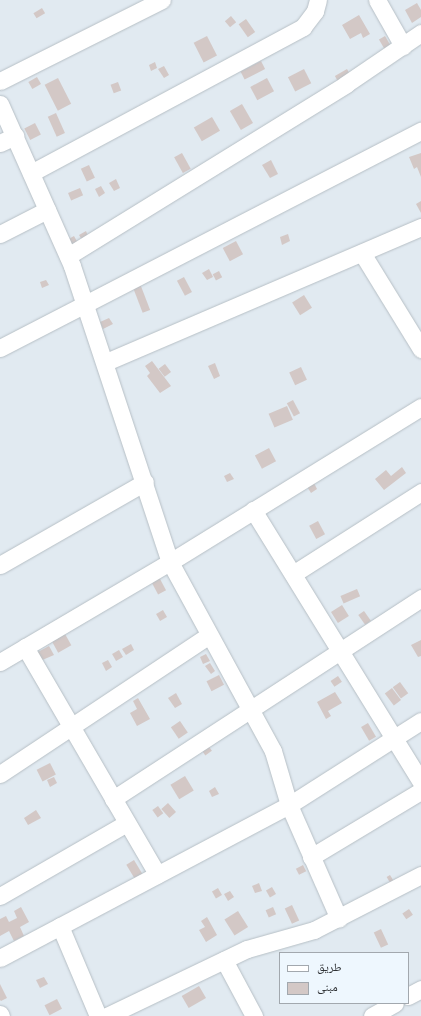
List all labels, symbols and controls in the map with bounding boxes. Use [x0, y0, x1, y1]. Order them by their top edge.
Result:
legend [279, 952, 409, 1004]
text: طريق [317, 959, 342, 973]
text: مبنى [317, 979, 338, 993]

